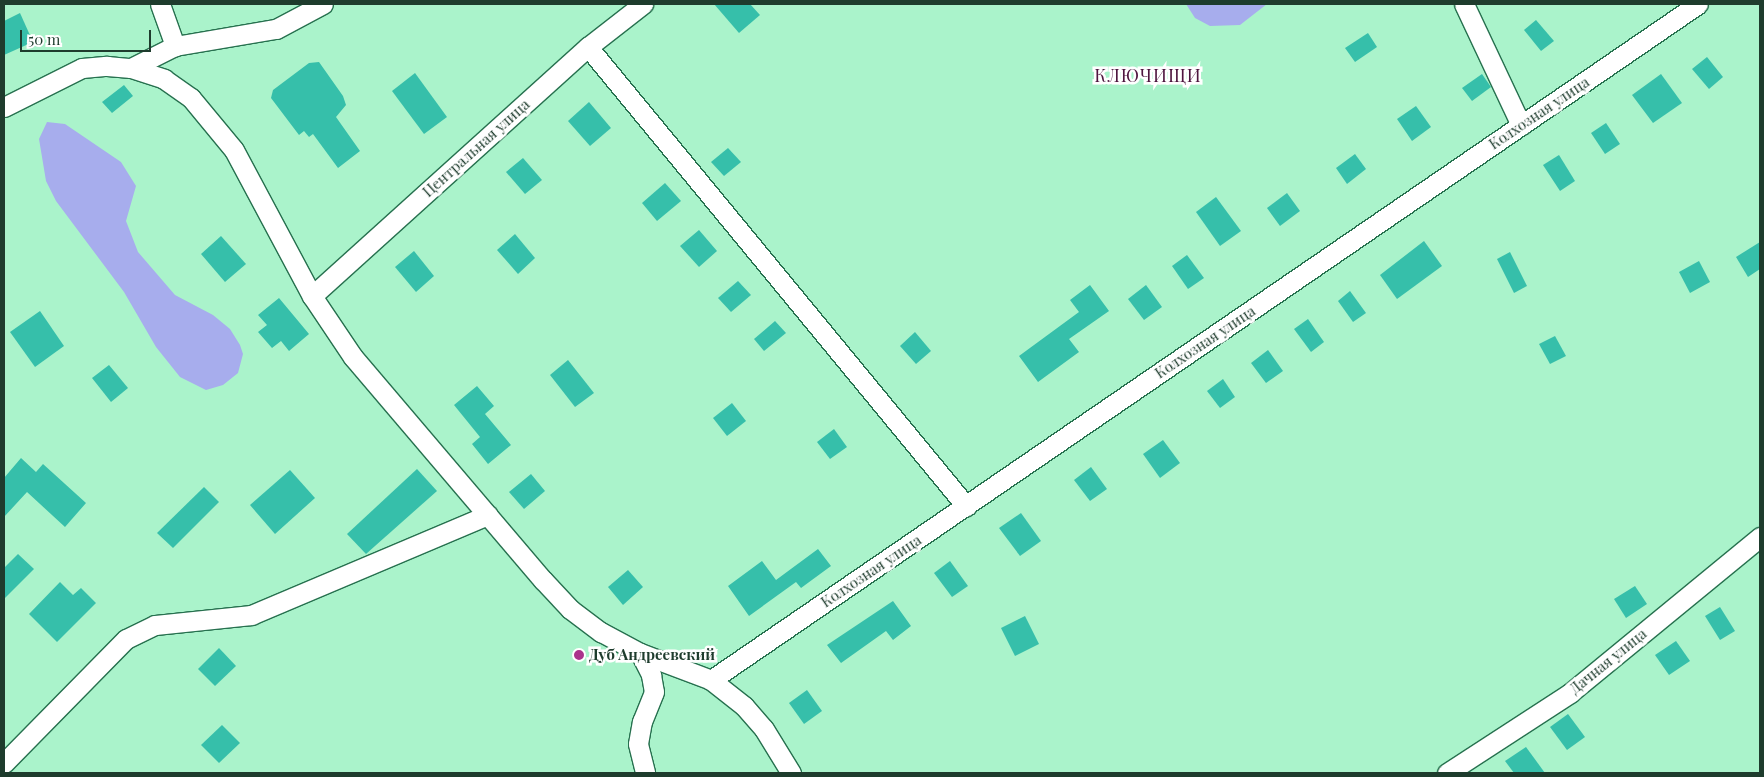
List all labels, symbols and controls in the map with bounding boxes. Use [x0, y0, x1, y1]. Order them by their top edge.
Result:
scale bar [22, 20, 154, 52]
text: 50 m [28, 29, 60, 49]
district label: КЛЮЧИЩИ [1093, 64, 1203, 86]
street label: Колхозная улица [1485, 73, 1593, 153]
street label: Центральная улица [419, 95, 533, 201]
street label: Колхозная улица [1151, 302, 1259, 382]
street label: Колхозная улица [817, 531, 925, 611]
street label: Дачная улица [1566, 624, 1650, 698]
place label: Дуб Андреевский [589, 646, 715, 664]
marker: Дуб Андреевский [573, 649, 585, 661]

